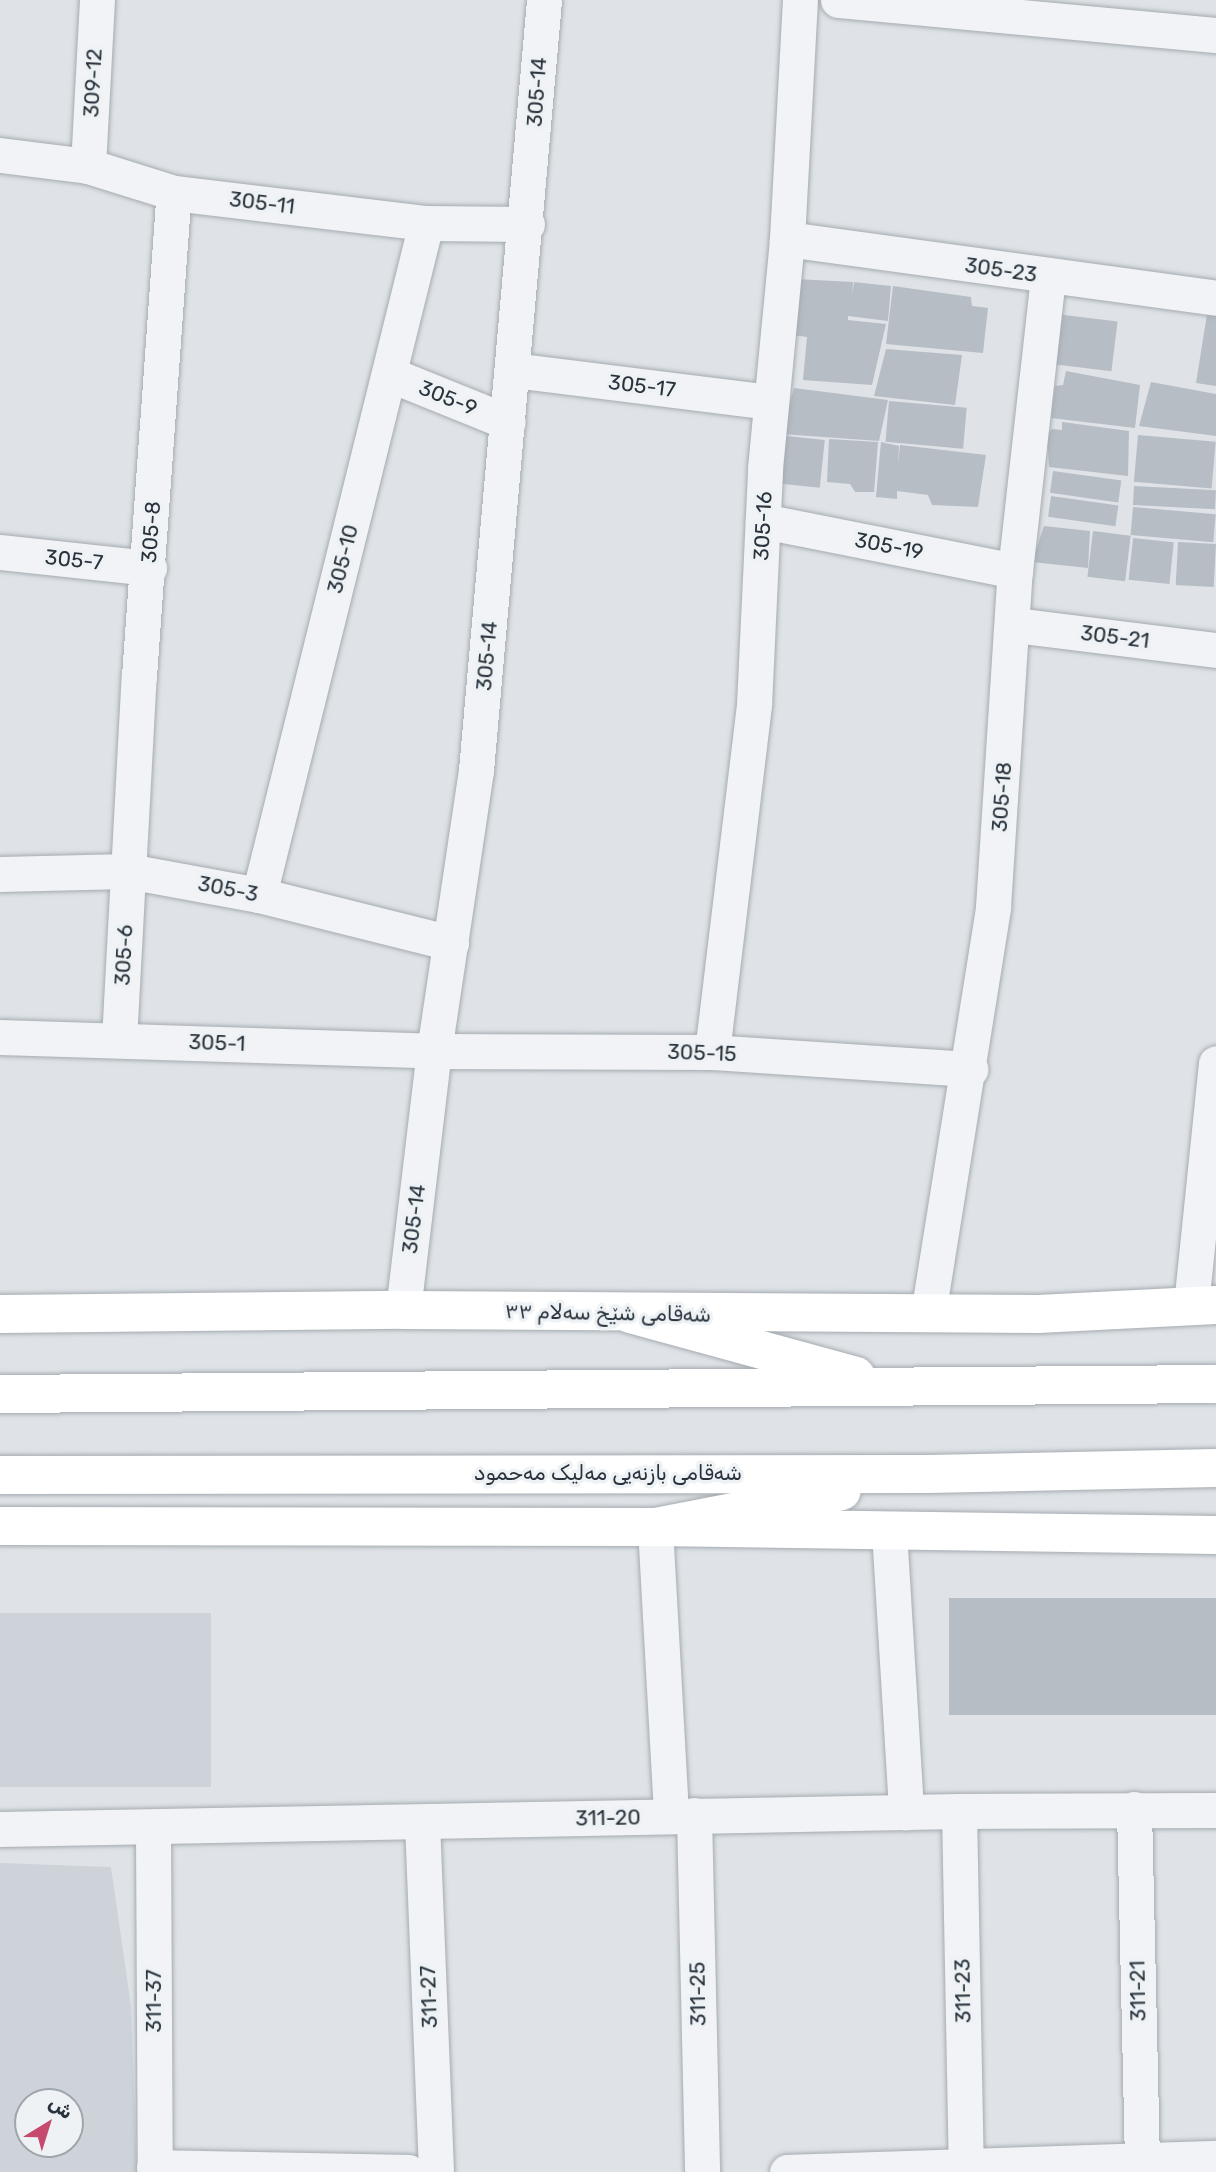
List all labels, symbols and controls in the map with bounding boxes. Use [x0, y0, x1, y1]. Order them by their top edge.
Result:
street label: 309-12 [79, 48, 107, 118]
street label: 305-14 [522, 56, 552, 128]
street label: 305-11 [228, 186, 296, 220]
street label: 305-23 [963, 252, 1039, 288]
street label: 305-17 [607, 369, 677, 403]
street label: 305-9 [415, 375, 481, 421]
street label: 305-16 [749, 491, 777, 561]
street label: 305-8 [136, 500, 166, 564]
street label: 305-10 [322, 522, 364, 596]
street label: 305-19 [853, 527, 925, 565]
street label: 305-7 [44, 544, 104, 576]
street label: 305-14 [471, 620, 503, 692]
street label: 305-21 [1079, 620, 1151, 654]
street label: 305-18 [987, 761, 1017, 833]
street label: 305-3 [196, 871, 260, 907]
street label: 305-6 [110, 924, 138, 986]
street label: 305-1 [188, 1029, 246, 1057]
street label: 305-15 [667, 1039, 737, 1067]
street label: 305-14 [397, 1183, 431, 1255]
street label: شەقامی شێخ سەلام ٣٣ [505, 1299, 711, 1327]
street label: شەقامی بازنەیی مەلیک مەحمود [474, 1460, 742, 1486]
street label: 311-20 [575, 1805, 641, 1831]
street label: 311-23 [950, 1959, 976, 2023]
street label: 311-21 [1125, 1960, 1151, 2022]
street label: 311-25 [685, 1962, 711, 2026]
street label: 311-27 [415, 1965, 443, 2029]
street label: 311-37 [141, 1969, 167, 2033]
north arrow [14, 2088, 84, 2158]
text: ش [44, 2091, 78, 2124]

